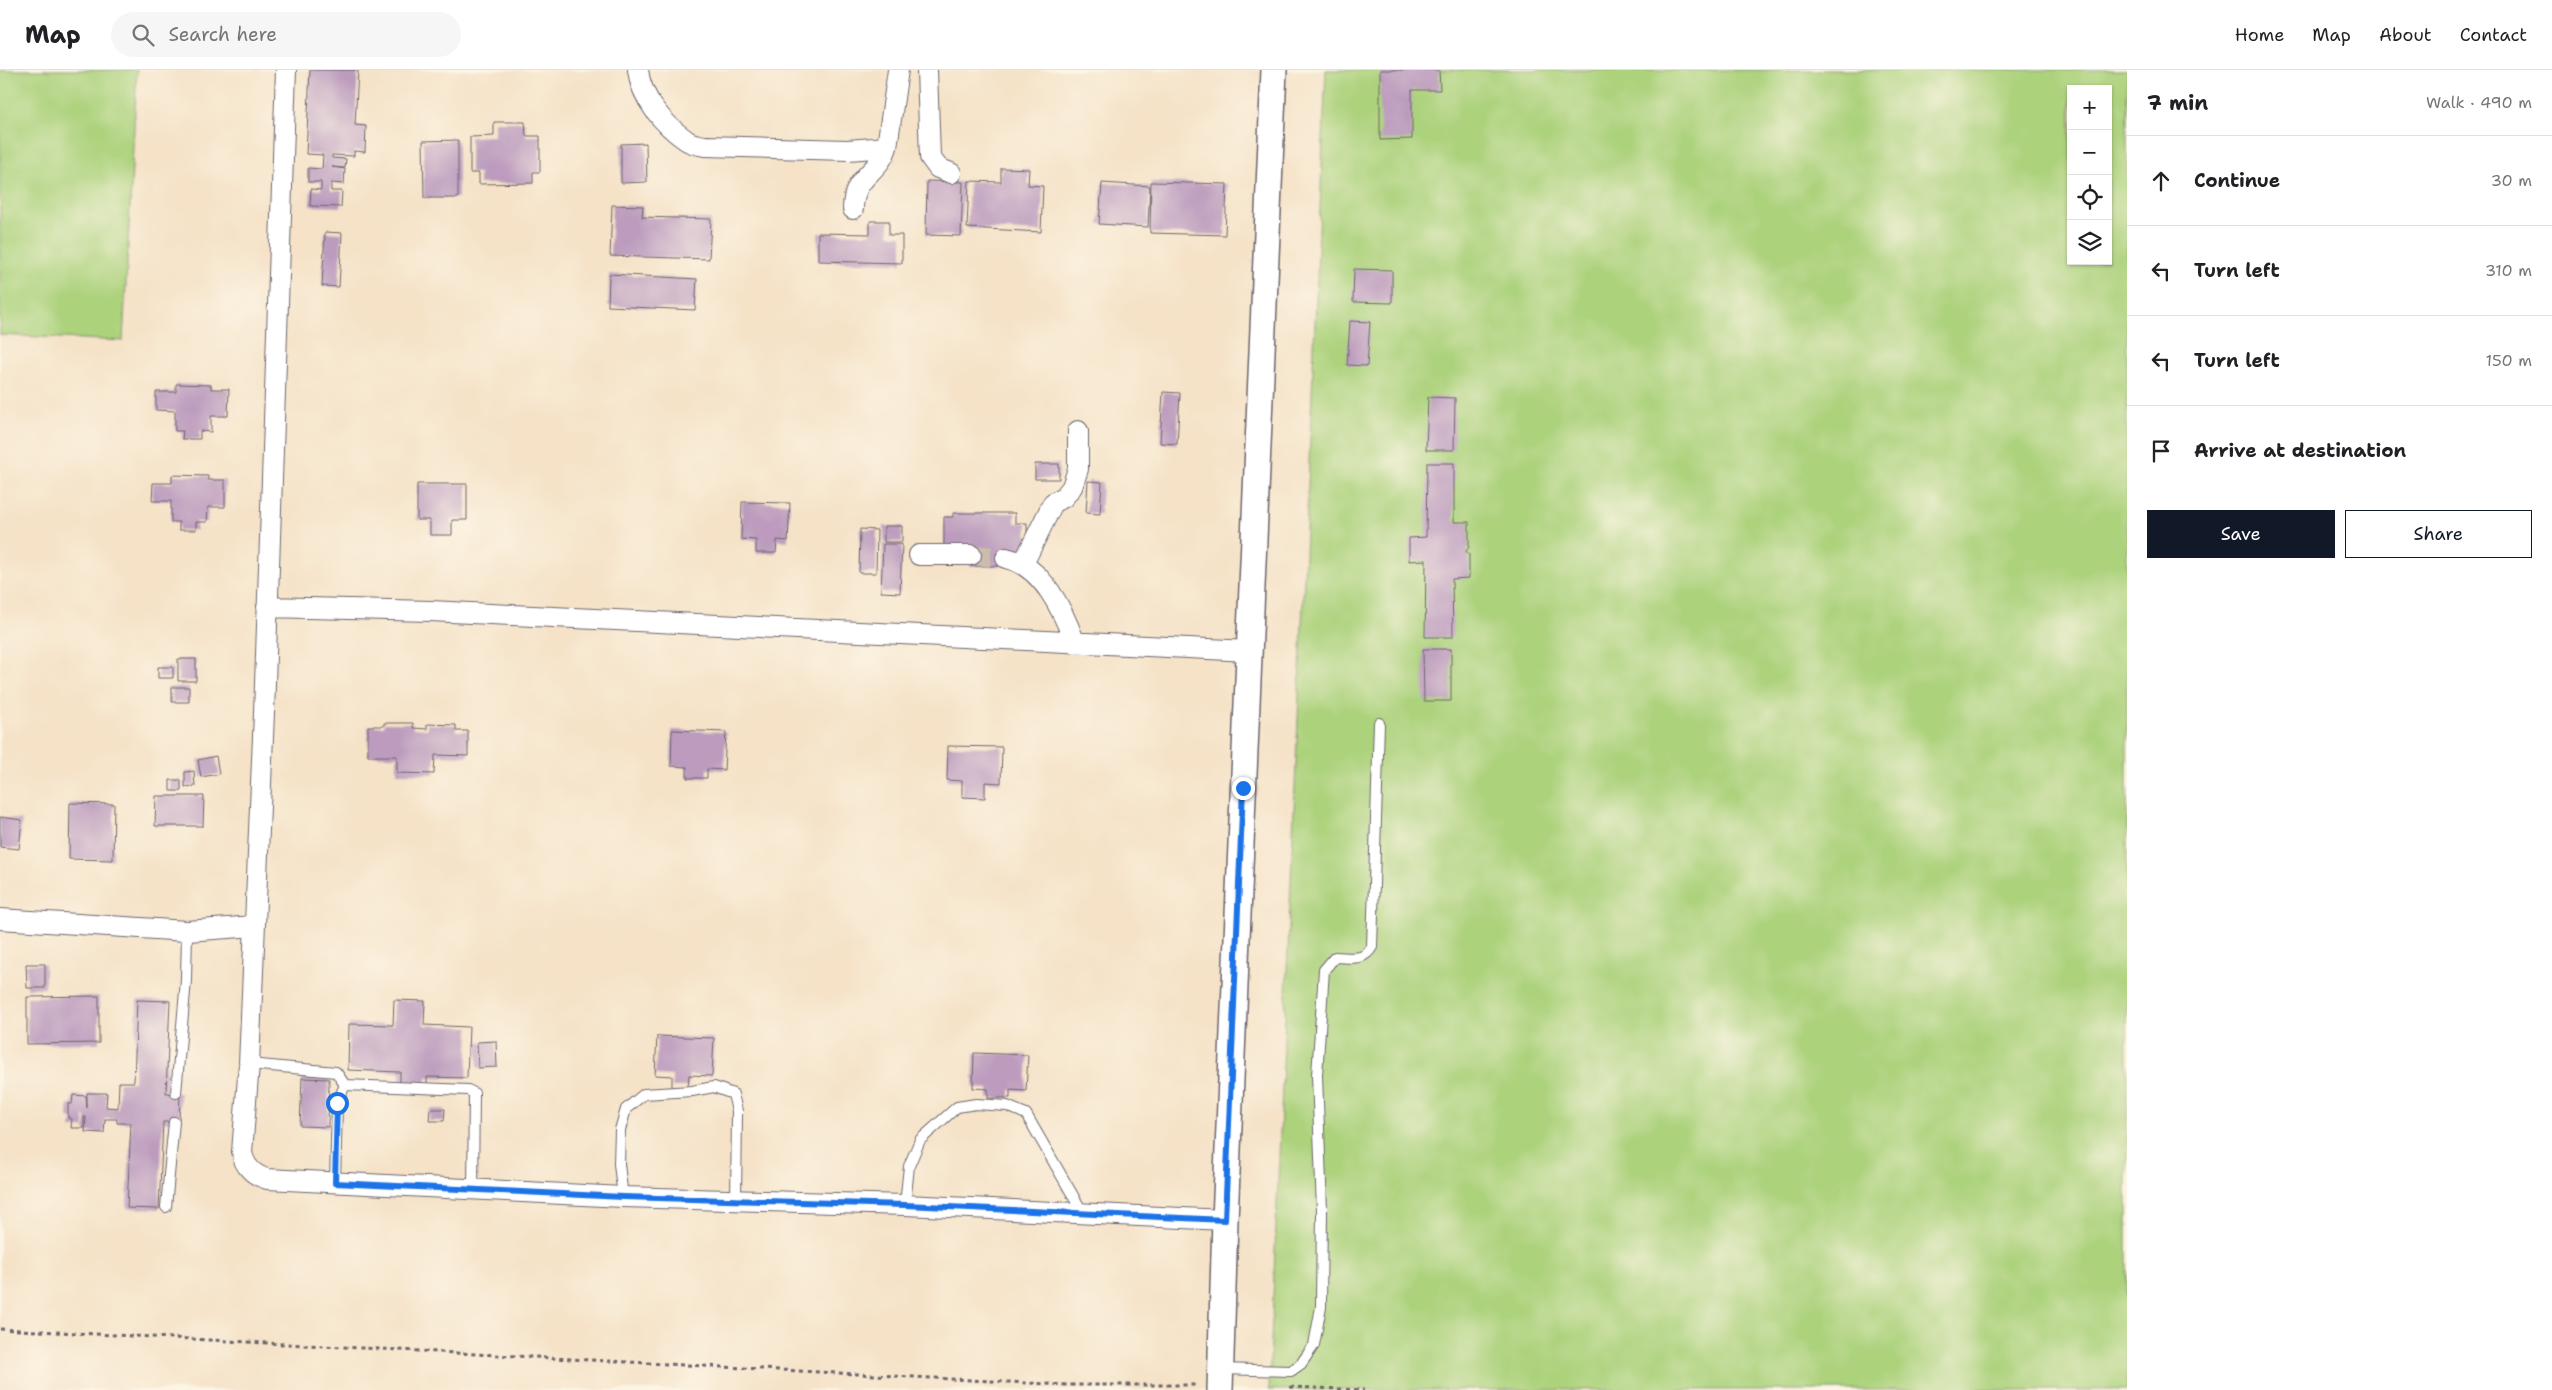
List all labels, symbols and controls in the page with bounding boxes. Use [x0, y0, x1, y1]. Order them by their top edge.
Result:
search box [111, 12, 461, 57]
text: Map [25, 19, 81, 51]
icon: search [129, 21, 157, 49]
text: Search here [169, 22, 277, 47]
text: Home [2235, 23, 2284, 47]
text: Map [2312, 23, 2351, 47]
text: About [2379, 23, 2432, 47]
text: Contact [2460, 23, 2527, 47]
map controls [2067, 85, 2112, 265]
button: + [2067, 85, 2112, 130]
text: 7 min [2147, 89, 2208, 117]
text: Walk · 490 m [2426, 92, 2532, 113]
button: − [2067, 130, 2112, 175]
icon: ahead [2147, 167, 2175, 195]
text: Continue [2194, 168, 2280, 193]
text: 30 m [2491, 170, 2532, 191]
button: locate [2067, 175, 2112, 220]
button: layers [2067, 220, 2112, 265]
icon: left [2147, 257, 2175, 285]
text: Turn left [2194, 258, 2280, 283]
text: 310 m [2485, 260, 2532, 281]
icon: left [2147, 347, 2175, 375]
text: Turn left [2194, 348, 2280, 373]
text: 150 m [2485, 350, 2532, 371]
icon: arrive [2147, 437, 2175, 465]
text: Arrive at destination [2194, 438, 2406, 463]
button: Save [2147, 510, 2335, 558]
button: Share [2345, 510, 2532, 558]
route end [1232, 777, 1255, 800]
route start [326, 1092, 349, 1115]

